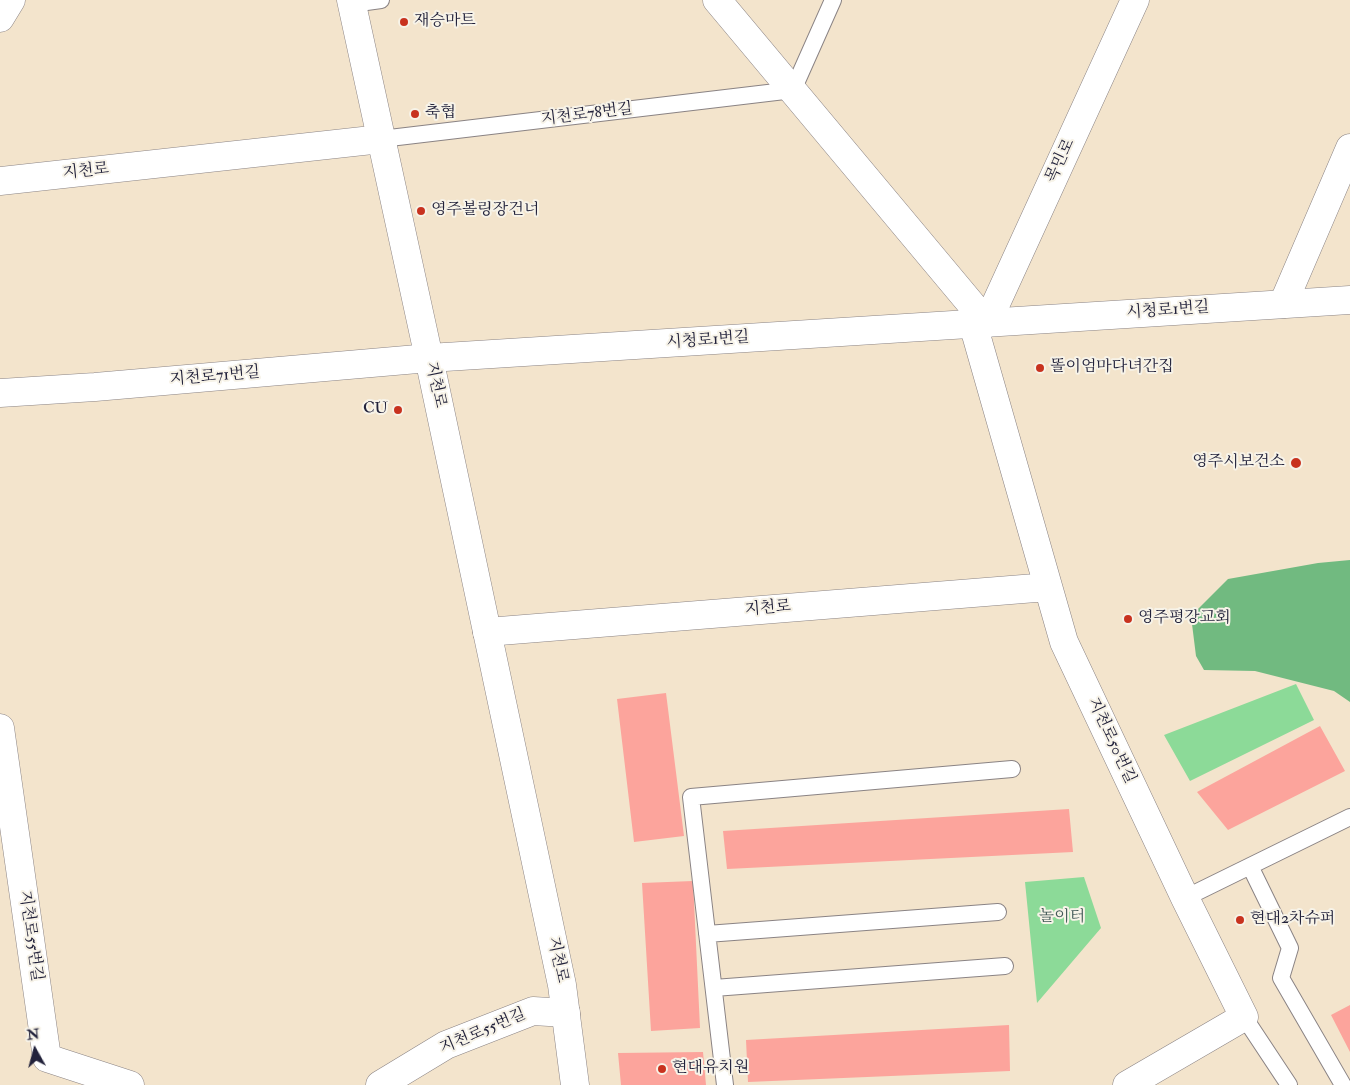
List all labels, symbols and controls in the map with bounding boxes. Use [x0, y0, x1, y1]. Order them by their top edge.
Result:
place label: 재승마트 [414, 12, 476, 32]
marker: 재승마트 [398, 16, 410, 28]
street label: 지천로78번길 [540, 100, 634, 130]
place label: 축협 [425, 104, 456, 124]
marker: 축협 [409, 108, 421, 120]
street label: 목민로 [1043, 136, 1079, 186]
street label: 지천로 [62, 160, 110, 184]
place label: 영주볼링장건너 [431, 201, 539, 221]
marker: 영주볼링장건너 [415, 205, 427, 217]
street label: 시청로1번길 [1126, 299, 1210, 323]
street label: 시청로1번길 [666, 329, 750, 353]
place label: 똘이엄마다녀간집 [1050, 358, 1174, 378]
street label: 지천로 [421, 360, 449, 410]
marker: 똘이엄마다녀간집 [1034, 362, 1046, 374]
street label: 지천로71번길 [169, 363, 261, 391]
place label: CU [363, 400, 388, 420]
marker: CU [392, 404, 404, 416]
place label: 영주시보건소 [1192, 453, 1285, 473]
marker: 영주시보건소 [1289, 456, 1303, 470]
street label: 지천로 [744, 597, 792, 621]
place label: 영주평강교회 [1138, 609, 1231, 629]
marker: 영주평강교회 [1122, 613, 1134, 625]
street label: 지천로50번길 [1083, 695, 1139, 787]
street label: 지천로55번길 [14, 889, 46, 983]
park label: 놀이터 [1039, 908, 1085, 928]
place label: 현대2차슈퍼 [1250, 910, 1335, 930]
marker: 현대2차슈퍼 [1234, 914, 1246, 926]
street label: 지천로 [543, 935, 571, 985]
street label: 지천로55번길 [437, 1005, 529, 1059]
north arrow [10, 1025, 60, 1075]
text: N [26, 1025, 40, 1044]
place label: 현대유치원 [672, 1059, 749, 1079]
marker: 현대유치원 [656, 1063, 668, 1075]

